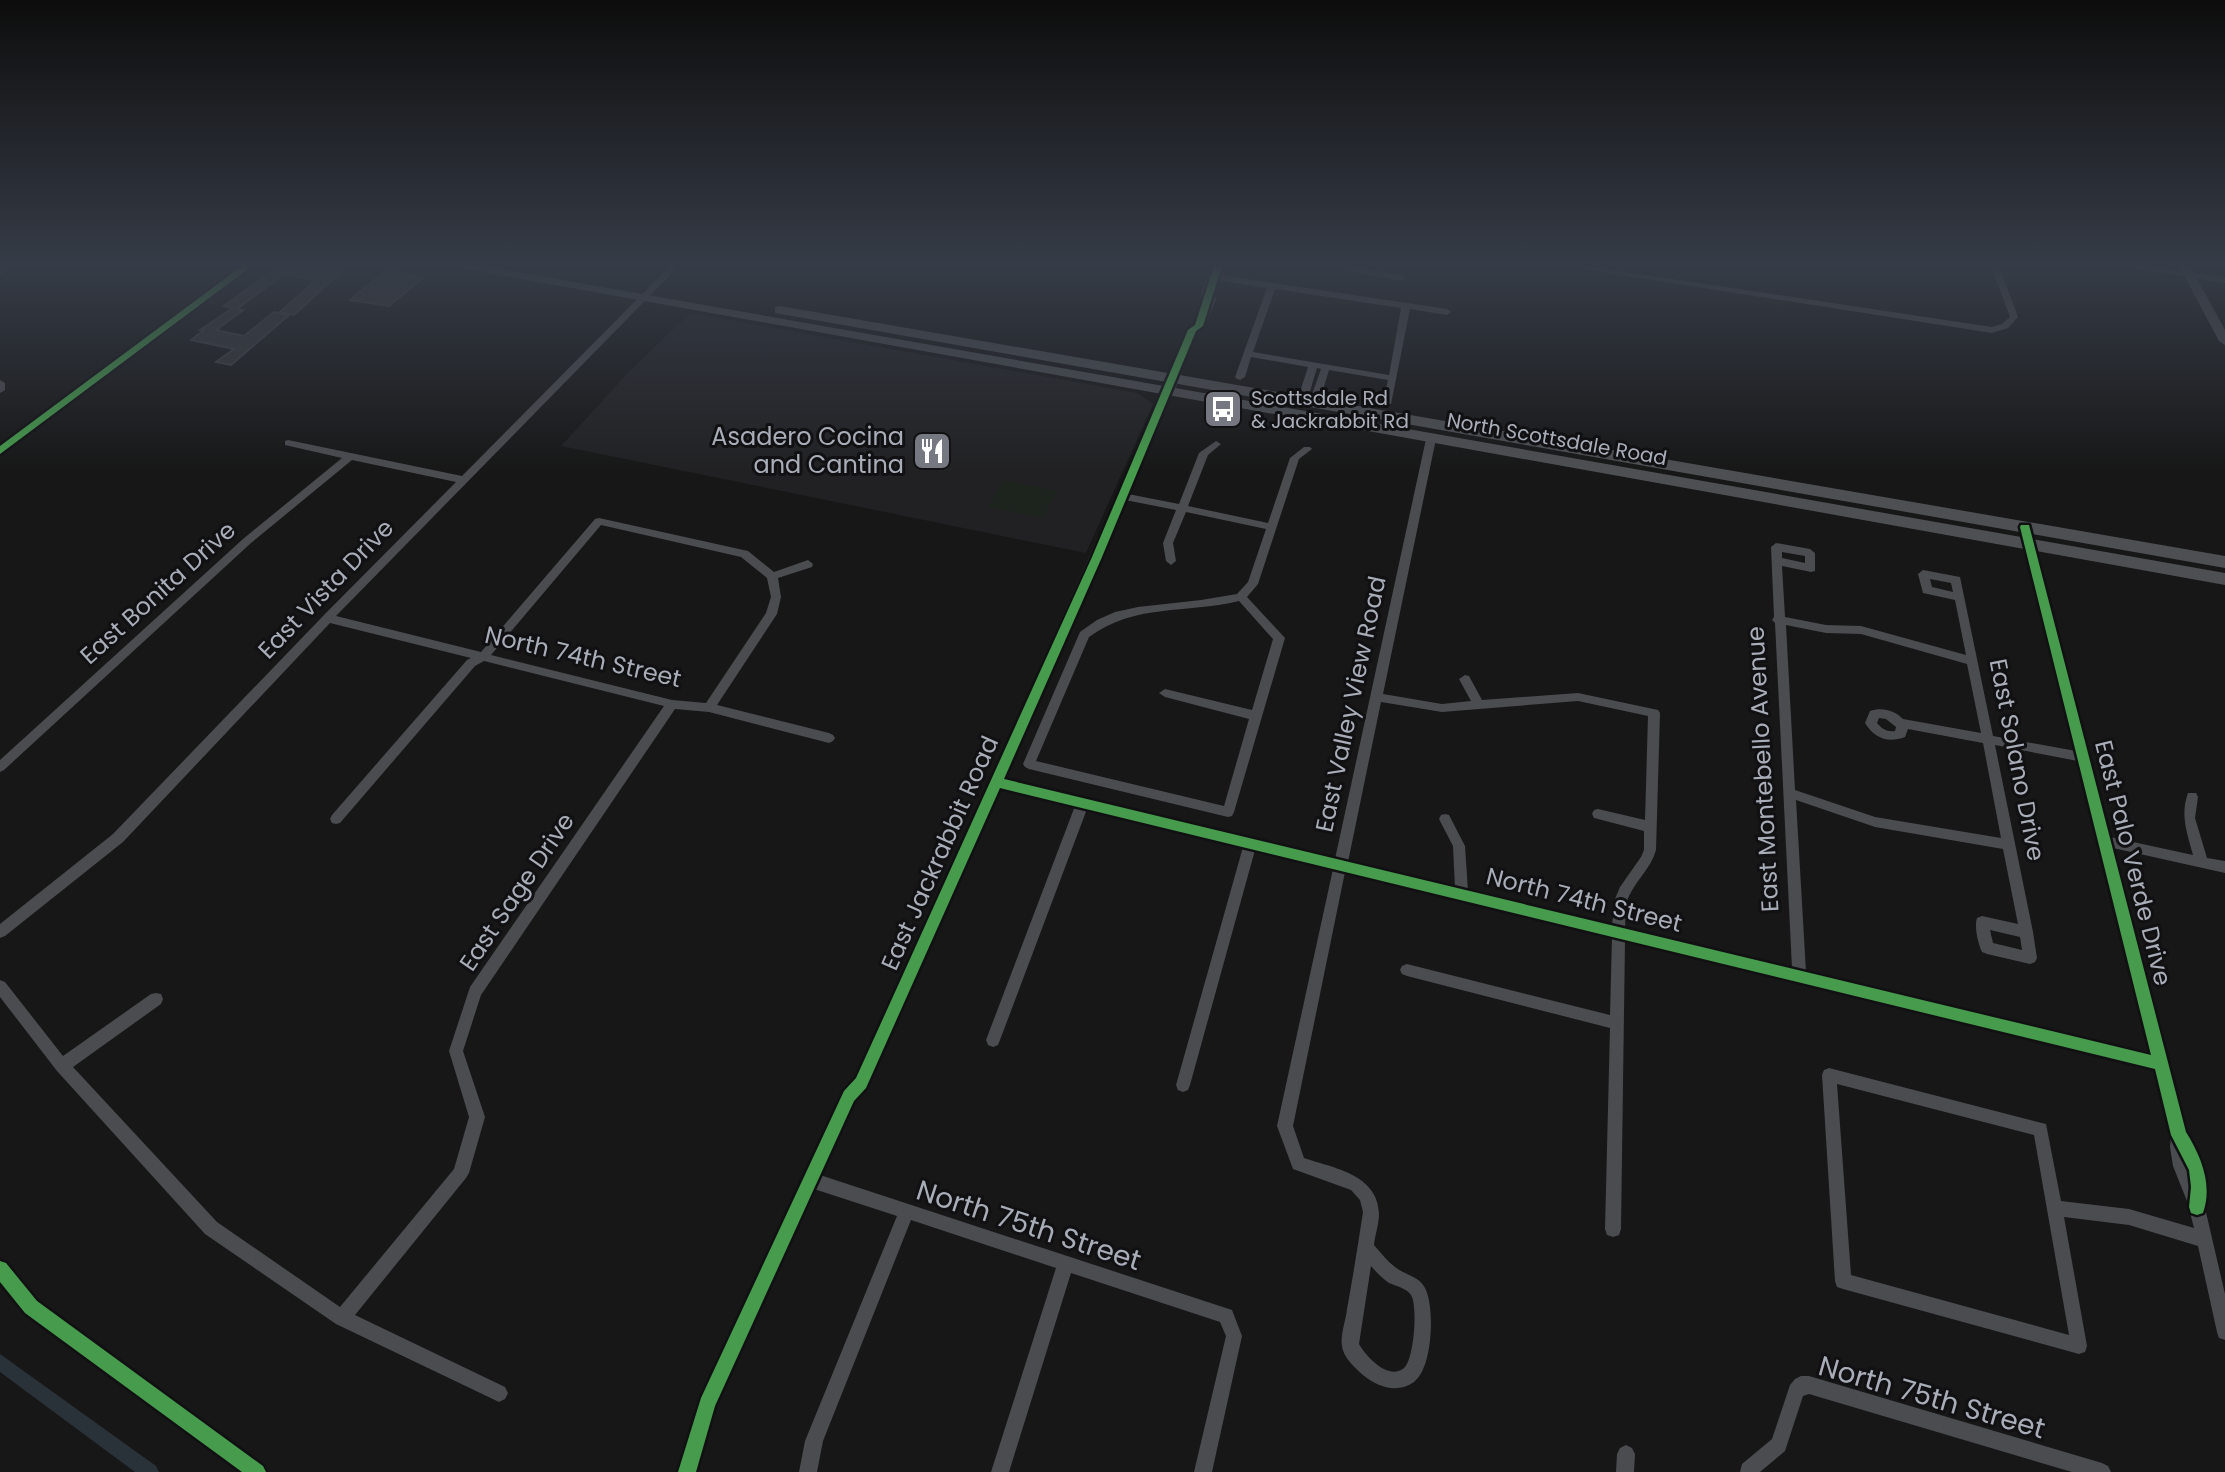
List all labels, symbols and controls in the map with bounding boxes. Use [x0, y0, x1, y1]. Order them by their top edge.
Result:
place label: Scottsdale Rd & Jackrabbit Rd [1251, 384, 1409, 435]
bus stop icon: Scottsdale Rd & Jackrabbit Rd [1202, 388, 1244, 430]
street label: North Scottsdale Road [1445, 406, 1669, 472]
place label: Asadero Cocina and Cantina [711, 420, 904, 481]
restaurant icon: Asadero Cocina and Cantina [911, 430, 953, 472]
street label: East Vista Drive [250, 512, 401, 666]
street label: East Bonita Drive [73, 514, 243, 672]
street label: East Valley View Road [1307, 573, 1394, 835]
street label: North 74th Street [482, 618, 685, 695]
street label: East Montebello Avenue [1739, 625, 1786, 913]
street label: East Solano Drive [1982, 656, 2053, 864]
street label: East Jackrabbit Road [873, 730, 1006, 975]
street label: East Palo Verde Drive [2087, 737, 2180, 989]
street label: East Sage Drive [451, 806, 582, 977]
street label: North 74th Street [1483, 859, 1685, 940]
street label: North 75th Street [912, 1171, 1146, 1280]
street label: North 75th Street [1814, 1346, 2050, 1448]

